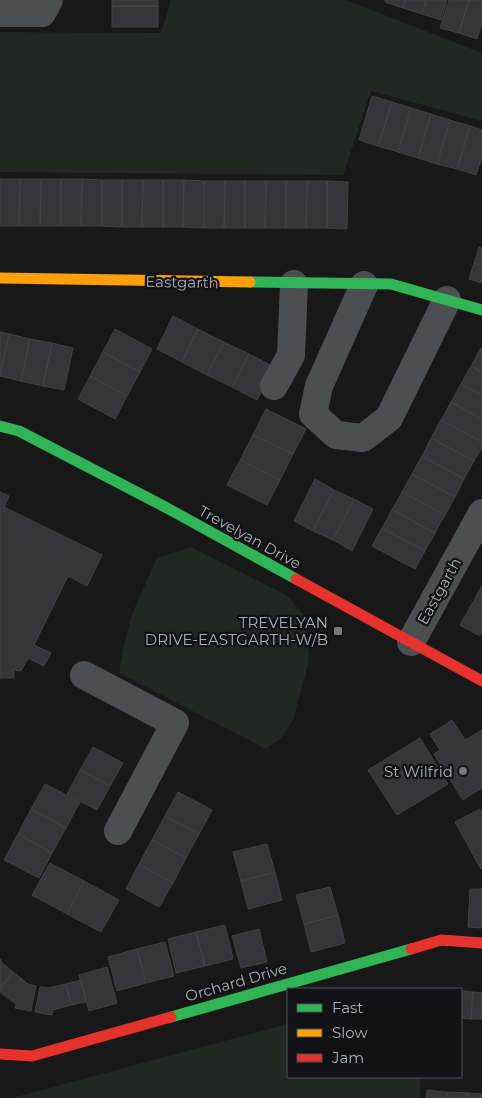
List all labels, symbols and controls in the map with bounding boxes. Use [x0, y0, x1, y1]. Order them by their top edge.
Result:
street label: Eastgarth [145, 272, 219, 292]
street label: Trevelyan Drive [195, 501, 305, 573]
street label: Eastgarth [413, 554, 465, 628]
place label: TREVELYAN DRIVE-EASTGARTH-W/B [145, 613, 328, 649]
marker: TREVELYAN DRIVE-EASTGARTH-W/B [332, 625, 344, 637]
place label: St Wilfrid [384, 762, 453, 781]
marker: St Wilfrid [457, 765, 469, 777]
street label: Orchard Drive [183, 958, 289, 1006]
legend [287, 988, 462, 1078]
text: Fast [332, 998, 363, 1017]
text: Slow [332, 1023, 368, 1042]
text: Jam [331, 1048, 364, 1067]

